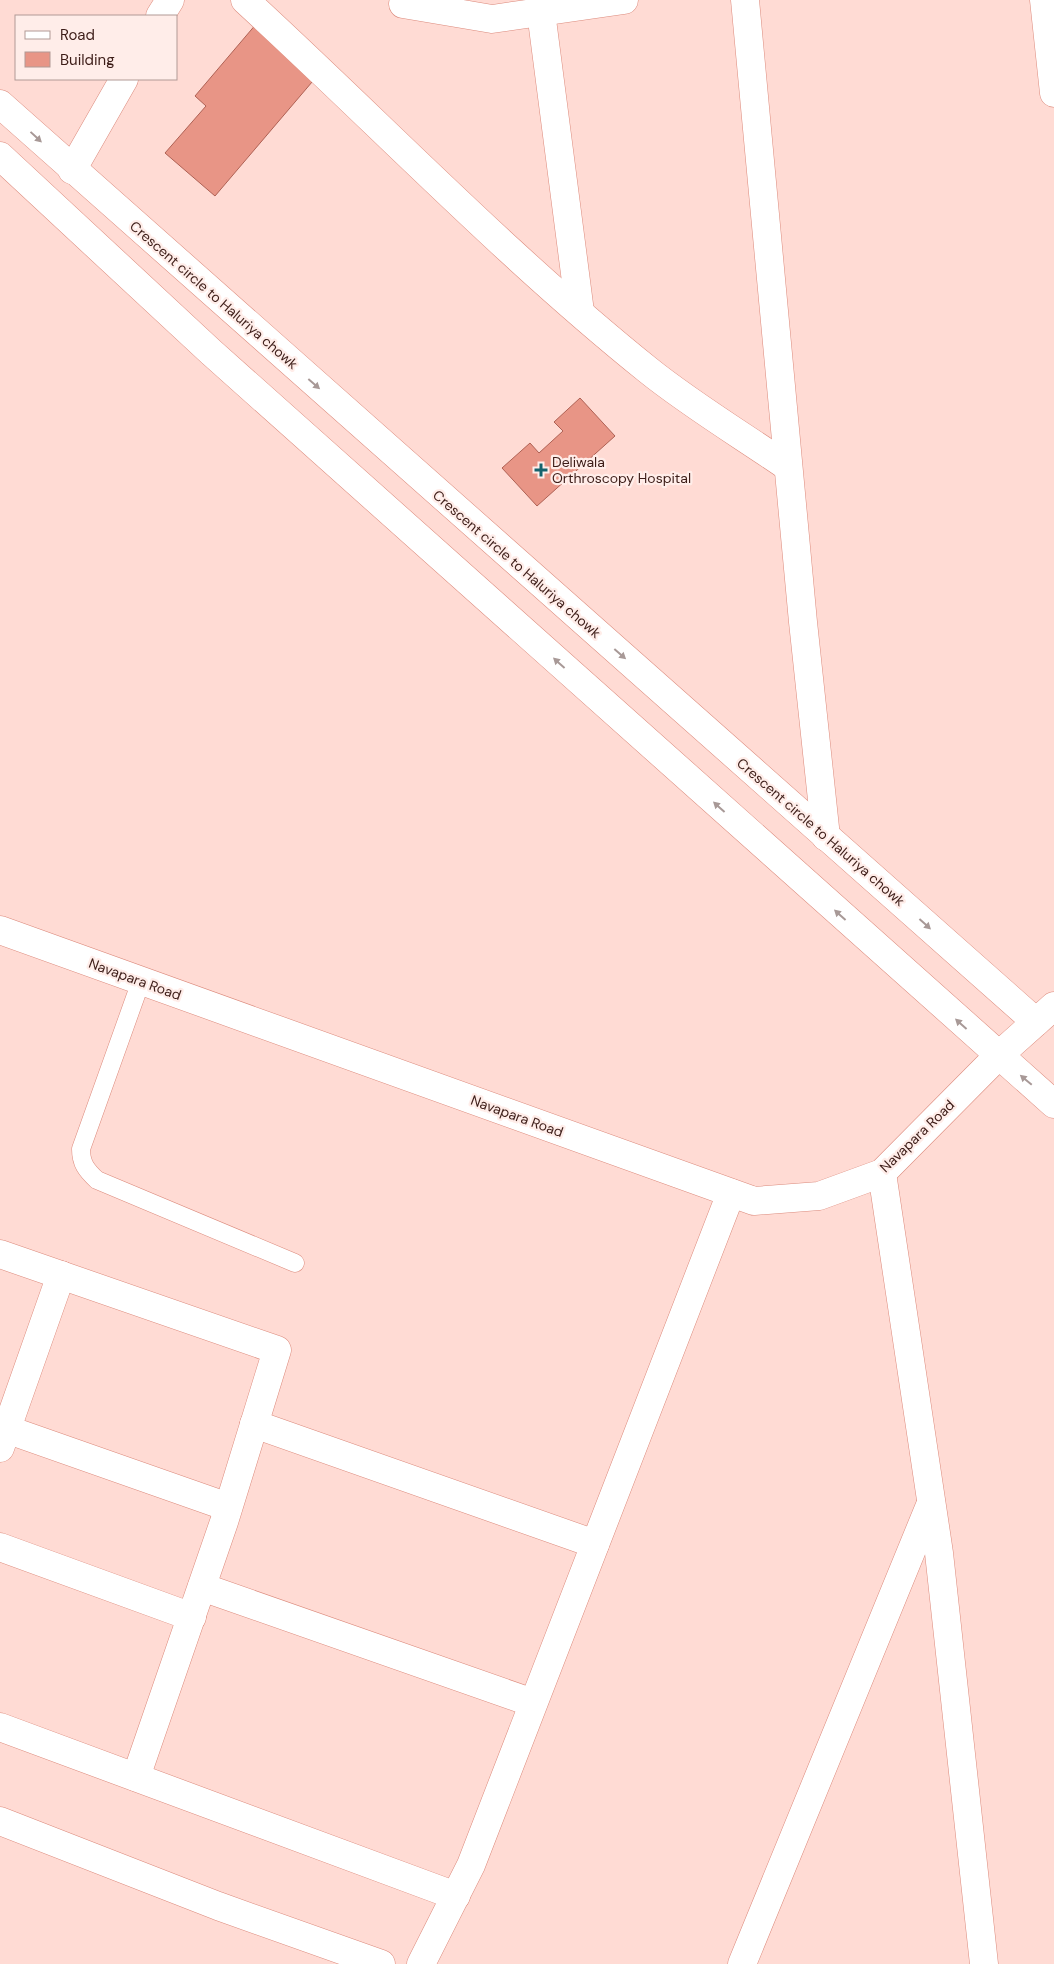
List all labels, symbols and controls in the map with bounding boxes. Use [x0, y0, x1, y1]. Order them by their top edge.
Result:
legend [15, 15, 178, 80]
text: Road [60, 25, 95, 45]
text: Building [60, 50, 115, 70]
one-way arrow [29, 131, 41, 143]
street label: Crescent circle to Haluriya chowk [126, 217, 302, 373]
one-way arrow [308, 378, 320, 390]
place label: Deliwala Orthroscopy Hospital [552, 453, 691, 487]
marker: Deliwala Orthroscopy Hospital [534, 463, 548, 477]
street label: Crescent circle to Haluriya chowk [429, 486, 605, 642]
one-way arrow [613, 648, 625, 660]
one-way arrow [554, 657, 566, 669]
street label: Crescent circle to Haluriya chowk [733, 754, 909, 910]
one-way arrow [714, 801, 726, 813]
one-way arrow [835, 909, 847, 921]
one-way arrow [918, 918, 930, 930]
street label: Navapara Road [86, 954, 184, 1004]
one-way arrow [955, 1018, 968, 1029]
one-way arrow [1020, 1075, 1032, 1086]
street label: Navapara Road [468, 1091, 566, 1141]
street label: Navapara Road [876, 1096, 958, 1176]

